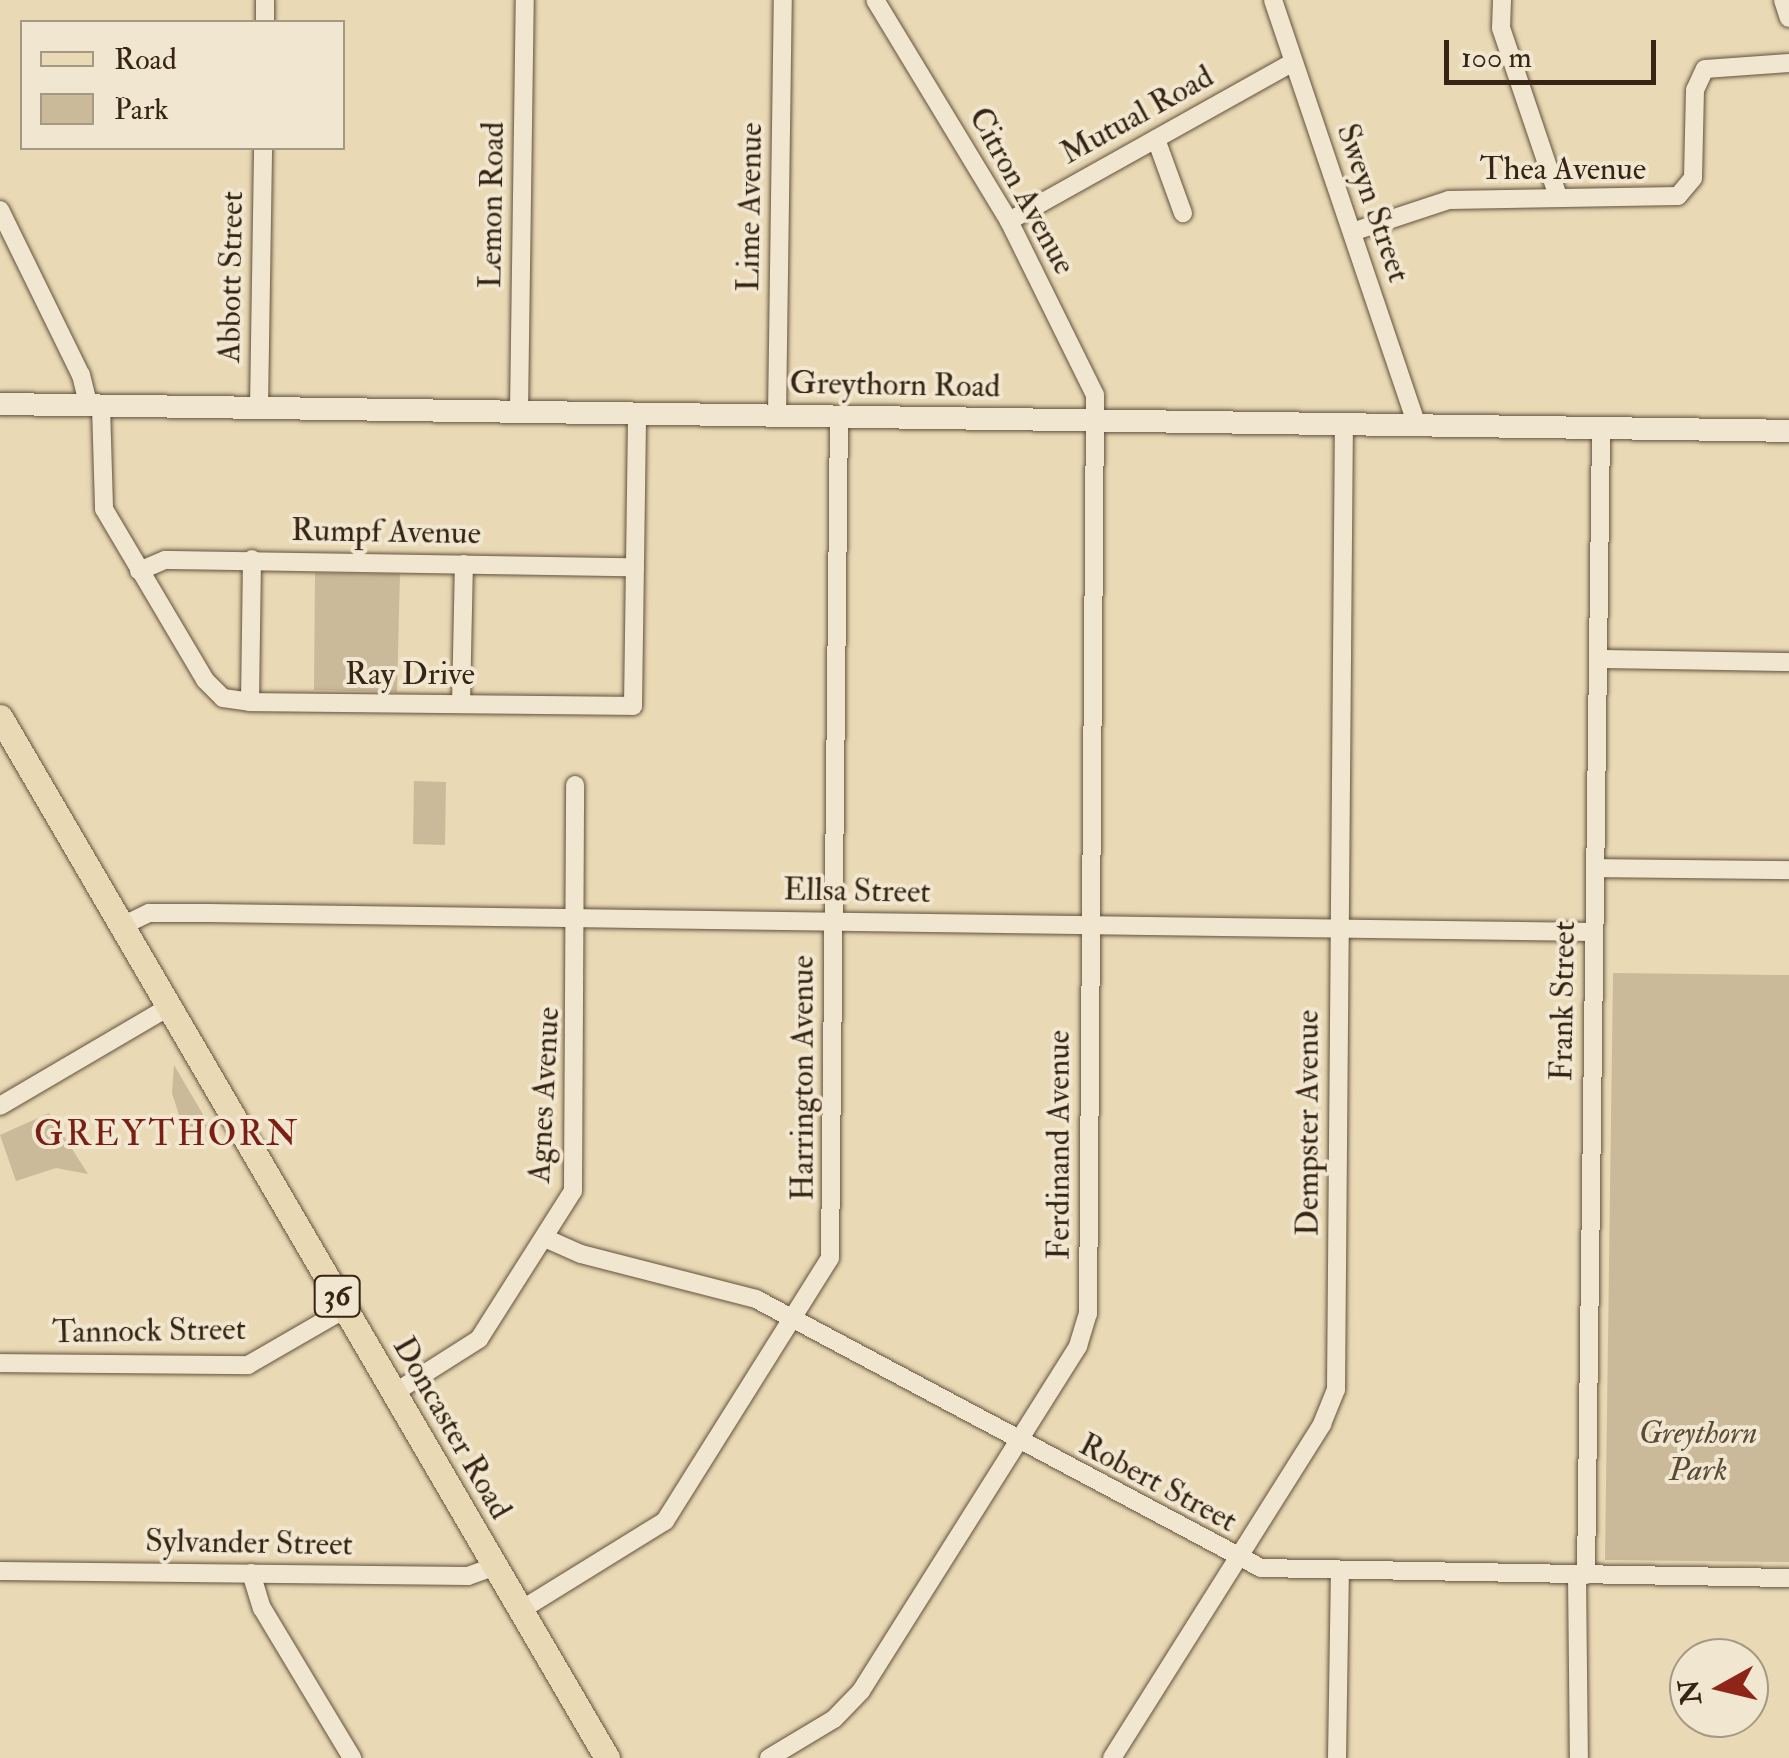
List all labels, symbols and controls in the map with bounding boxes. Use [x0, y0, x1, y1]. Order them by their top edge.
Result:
legend [20, 20, 345, 150]
scale bar [1449, 20, 1662, 82]
text: 100 m [1461, 39, 1532, 76]
text: Road [114, 41, 177, 78]
street label: Mutual Road [1054, 57, 1220, 173]
text: Park [114, 91, 169, 128]
street label: Citron Avenue [960, 101, 1084, 281]
street label: Sweyn Street [1328, 119, 1418, 287]
street label: Lemon Road [471, 121, 513, 289]
street label: Lime Avenue [729, 122, 771, 292]
street label: Thea Avenue [1480, 150, 1646, 188]
street label: Abbott Street [210, 191, 252, 363]
street label: Greythorn Road [789, 364, 1001, 406]
street label: Rumpf Avenue [291, 511, 481, 553]
street label: Ray Drive [345, 655, 475, 693]
street label: Ellsa Street [783, 871, 931, 911]
street label: Frank Street [1542, 921, 1584, 1081]
street label: Harrington Avenue [784, 955, 822, 1201]
street label: Agnes Avenue [520, 1006, 568, 1184]
street label: Dempster Avenue [1289, 1010, 1327, 1236]
street label: Ferdinand Avenue [1040, 1030, 1078, 1260]
district label: GREYTHORN [34, 1113, 300, 1155]
road number: 36 [312, 1271, 362, 1321]
street label: Tannock Street [52, 1310, 246, 1352]
street label: Doncaster Road [384, 1330, 520, 1526]
park label: Greythorn Park [1639, 1415, 1757, 1490]
street label: Robert Street [1073, 1425, 1243, 1541]
street label: Sylvander Street [145, 1522, 353, 1564]
north arrow [1669, 1638, 1769, 1738]
text: N [1672, 1677, 1710, 1707]

